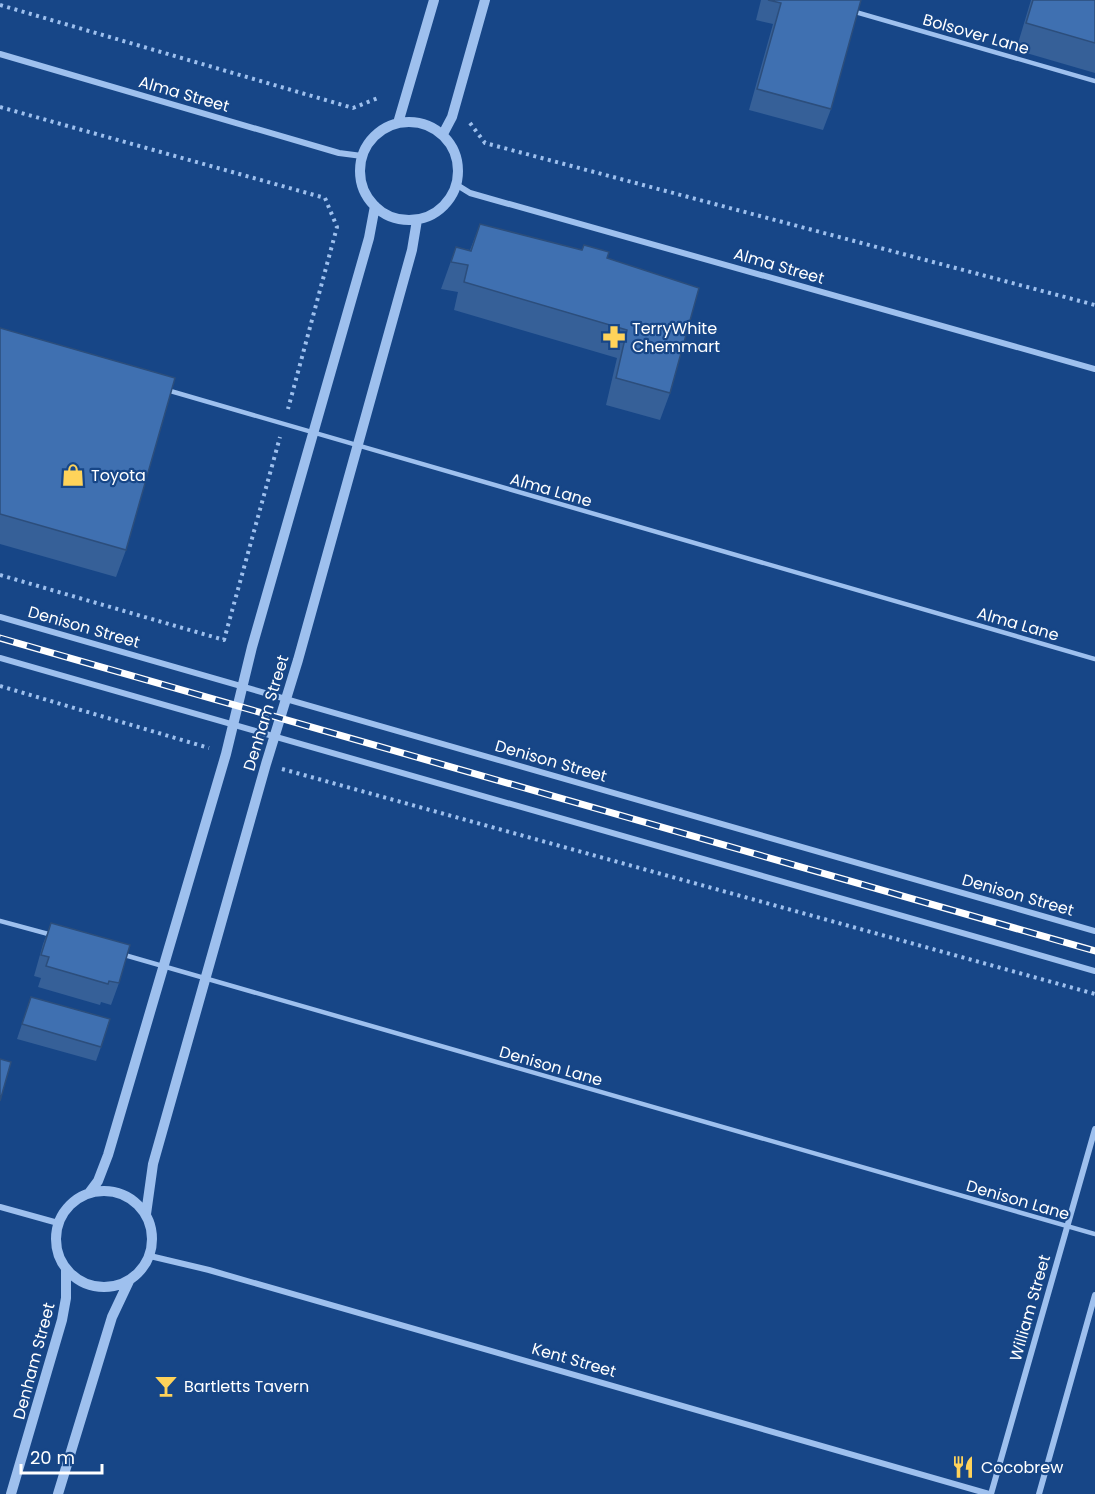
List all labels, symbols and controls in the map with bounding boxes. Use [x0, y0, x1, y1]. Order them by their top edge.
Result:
street label: Bolsover Lane [920, 8, 1032, 60]
street label: Alma Street [136, 70, 232, 118]
street label: Alma Street [731, 242, 827, 290]
place label: TerryWhite Chemmart [632, 317, 720, 358]
pharmacy icon: TerryWhite Chemmart [601, 324, 627, 350]
shop icon: Toyota [60, 462, 86, 488]
place label: Toyota [91, 464, 146, 487]
street label: Alma Lane [507, 467, 595, 513]
street label: Denison Street [25, 600, 143, 654]
street label: Alma Lane [974, 601, 1062, 647]
street label: Denham Street [237, 652, 295, 774]
street label: Denison Street [492, 734, 610, 788]
street label: Denison Street [959, 868, 1077, 922]
street label: Denison Lane [497, 1040, 605, 1092]
street label: Denison Lane [964, 1174, 1072, 1226]
street label: William Street [1004, 1252, 1056, 1364]
street label: Denham Street [7, 1300, 61, 1422]
street label: Kent Street [529, 1337, 619, 1383]
bar icon: Bartletts Tavern [153, 1373, 179, 1399]
place label: Bartletts Tavern [184, 1375, 309, 1398]
scale bar [21, 1437, 102, 1475]
text: 20 m [30, 1445, 75, 1470]
restaurant icon: Cocobrew [950, 1454, 976, 1480]
place label: Cocobrew [981, 1456, 1063, 1479]

